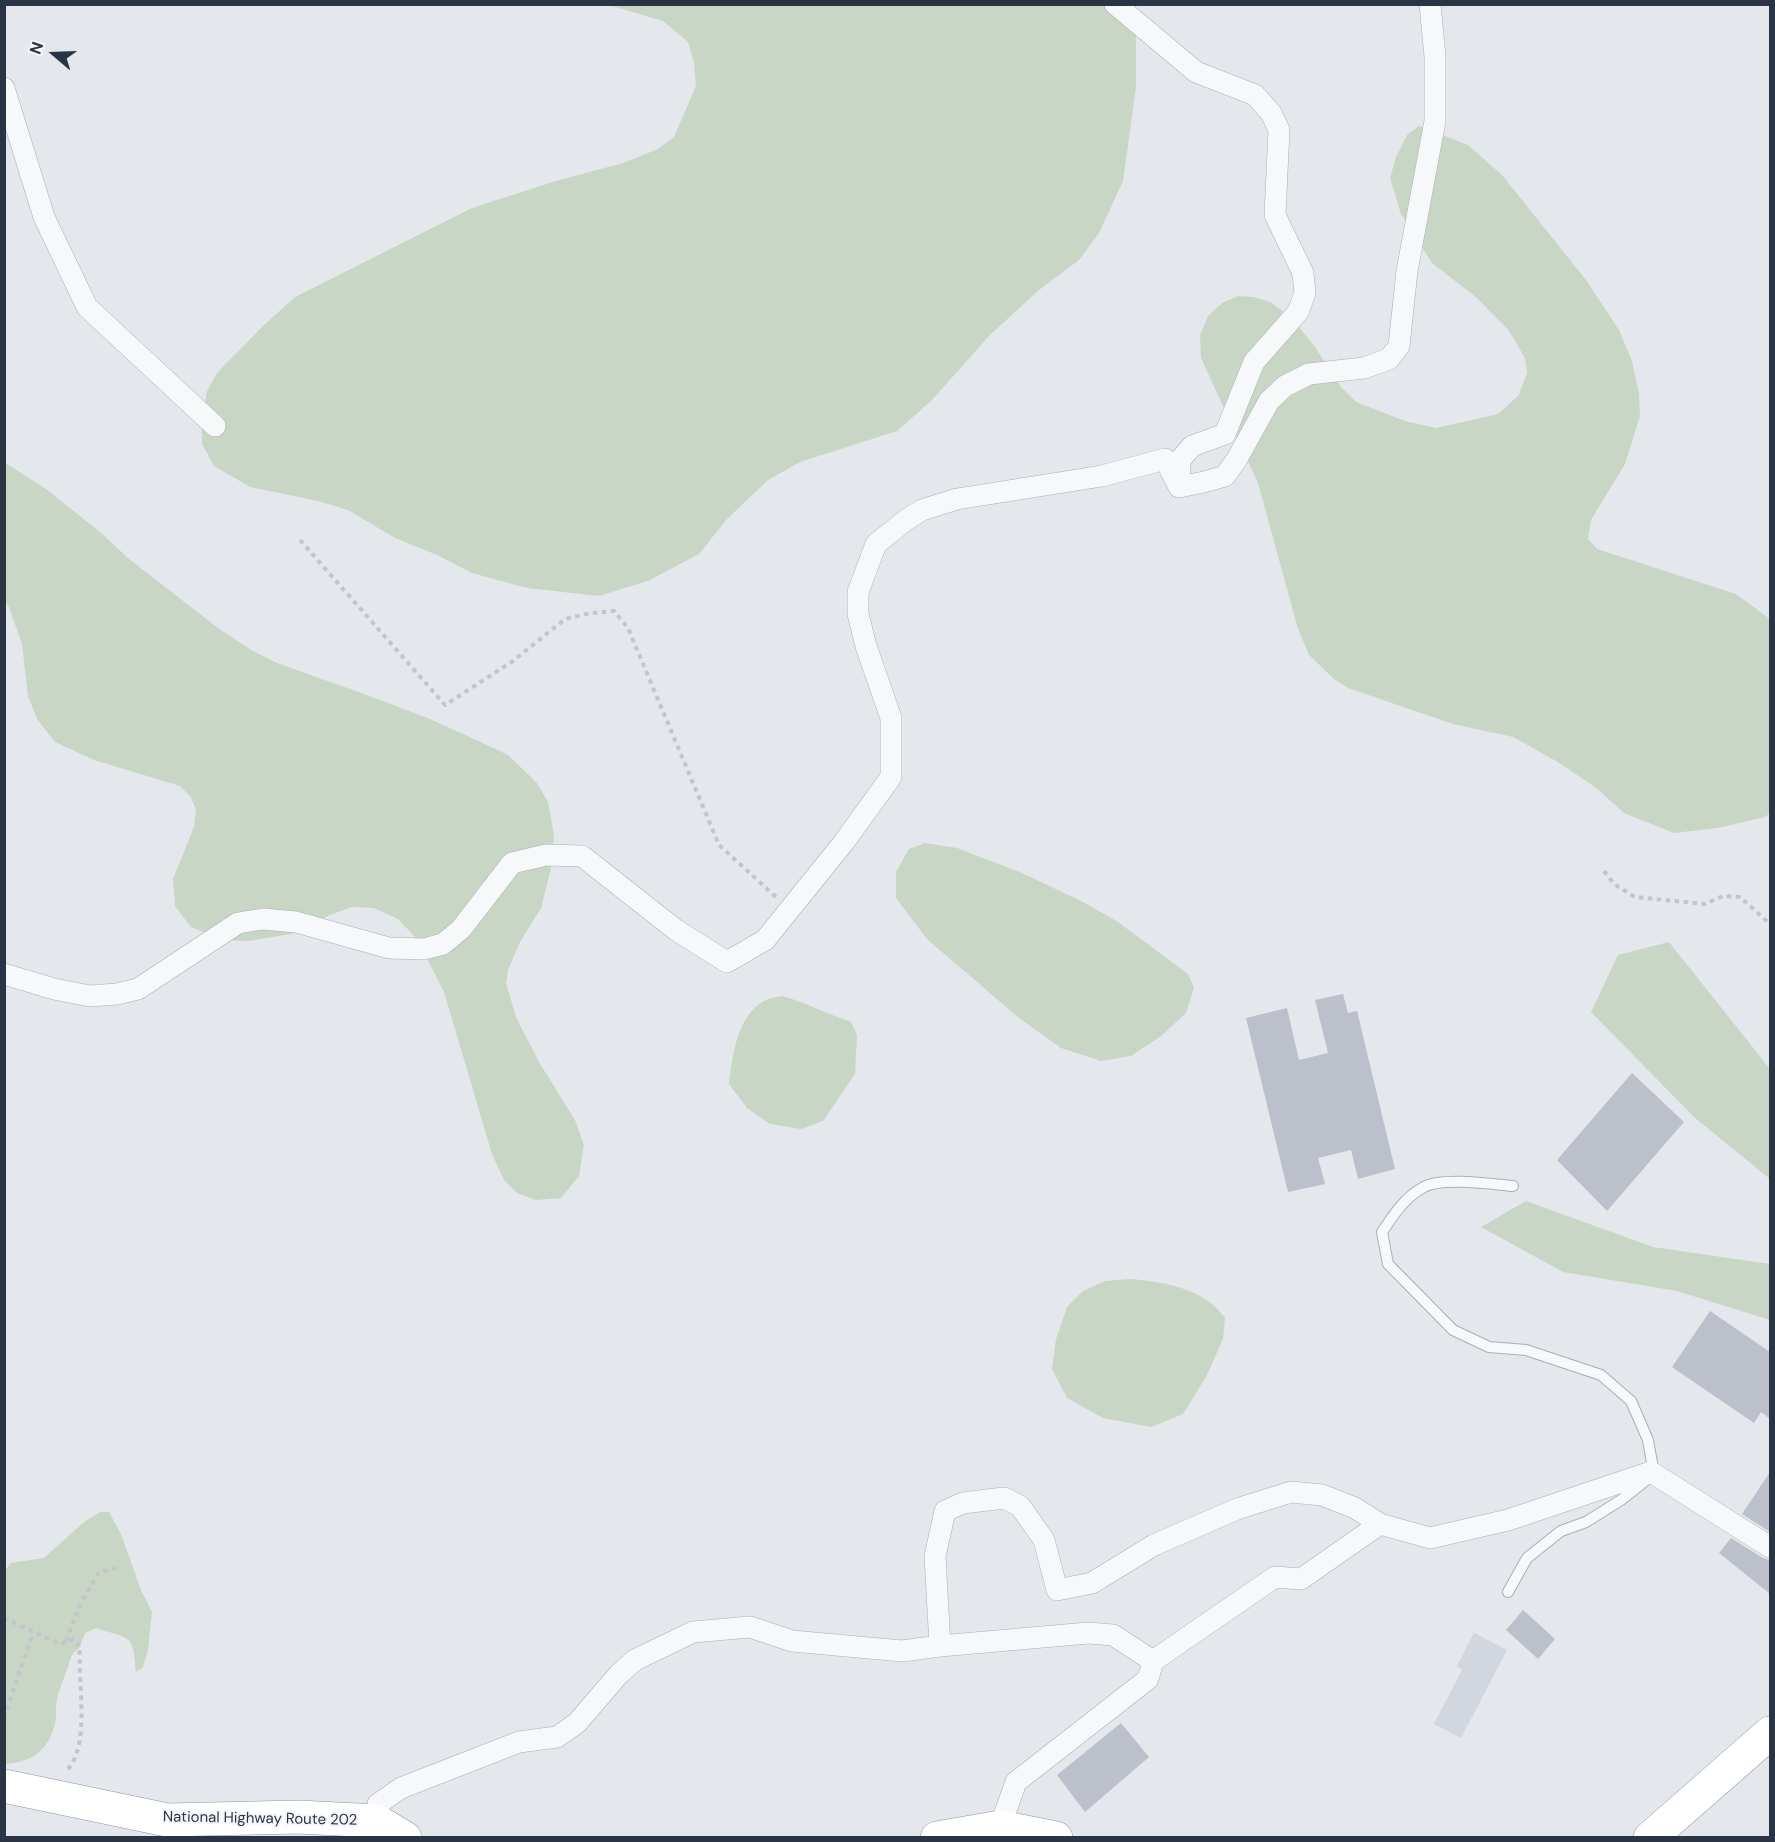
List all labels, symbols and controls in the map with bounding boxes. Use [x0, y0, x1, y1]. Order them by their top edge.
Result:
north arrow [24, 24, 84, 84]
text: N [25, 39, 48, 57]
street label: National Highway Route 202 [163, 1808, 357, 1830]

